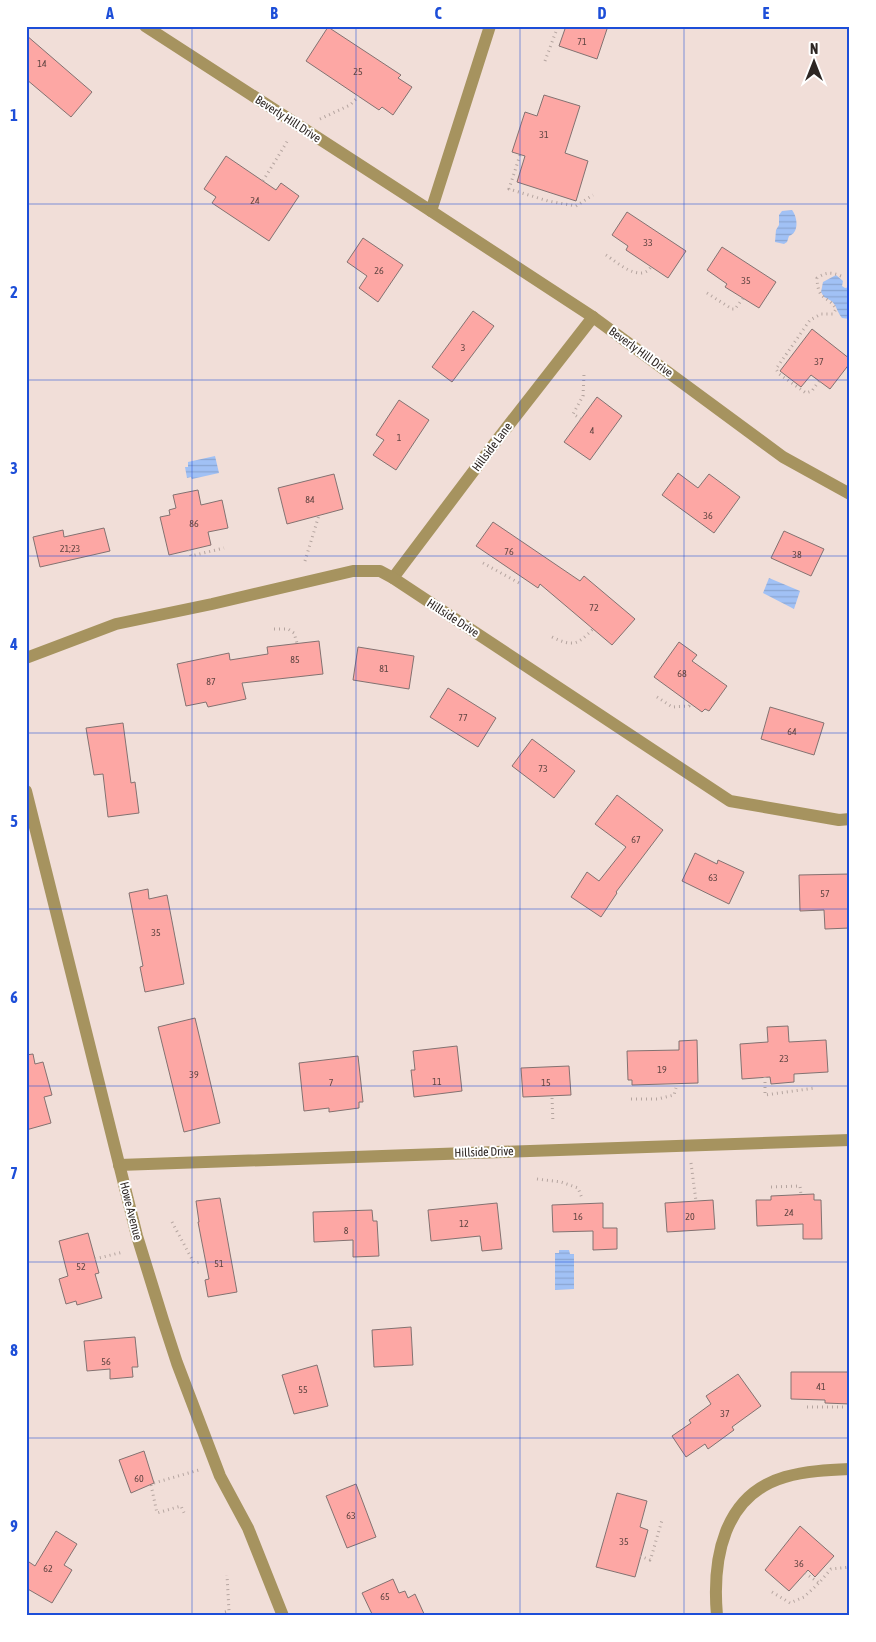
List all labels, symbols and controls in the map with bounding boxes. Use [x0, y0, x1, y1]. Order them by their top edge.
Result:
text: A [105, 4, 114, 22]
text: B [270, 4, 278, 22]
text: C [434, 4, 442, 22]
text: D [598, 4, 607, 22]
text: E [763, 4, 770, 22]
house number: 71 [577, 36, 587, 47]
north arrow [788, 38, 838, 88]
text: N [810, 41, 818, 57]
house number: 14 [37, 58, 47, 69]
house number: 25 [353, 66, 363, 77]
street label: Beverly Hill Drive [253, 93, 323, 145]
text: 1 [10, 106, 18, 124]
house number: 31 [539, 129, 549, 140]
house number: 24 [250, 195, 260, 206]
house number: 33 [643, 237, 653, 248]
house number: 26 [374, 265, 384, 276]
house number: 35 [741, 275, 751, 286]
text: 2 [10, 283, 18, 301]
street label: Beverly Hill Drive [606, 324, 676, 380]
house number: 3 [461, 342, 466, 353]
house number: 37 [814, 356, 824, 367]
street label: Hillside Lane [469, 420, 515, 474]
house number: 4 [590, 425, 595, 436]
house number: 1 [397, 432, 402, 443]
text: 3 [10, 459, 18, 477]
house number: 84 [305, 494, 315, 505]
house number: 36 [703, 510, 713, 521]
house number: 86 [189, 518, 199, 529]
house number: 21;23 [60, 543, 81, 554]
house number: 76 [504, 546, 514, 557]
house number: 38 [792, 549, 802, 560]
street label: Hillside Drive [424, 596, 482, 640]
house number: 72 [589, 602, 599, 613]
text: 4 [9, 635, 18, 653]
house number: 85 [290, 654, 300, 665]
house number: 81 [379, 663, 389, 674]
house number: 68 [677, 668, 687, 679]
house number: 87 [206, 676, 216, 687]
house number: 77 [458, 712, 468, 723]
house number: 64 [787, 726, 797, 737]
house number: 73 [538, 763, 548, 774]
text: 5 [10, 812, 18, 830]
house number: 67 [631, 834, 641, 845]
house number: 63 [708, 872, 718, 883]
house number: 57 [820, 888, 830, 899]
house number: 35 [151, 927, 161, 938]
text: 6 [10, 988, 18, 1006]
house number: 23 [779, 1053, 789, 1064]
house number: 19 [657, 1064, 667, 1075]
house number: 39 [189, 1069, 199, 1080]
house number: 11 [432, 1076, 442, 1087]
house number: 7 [329, 1077, 334, 1088]
house number: 15 [541, 1077, 551, 1088]
street label: Hillside Drive [454, 1144, 514, 1160]
text: 7 [10, 1164, 18, 1182]
street label: Howe Avenue [117, 1180, 145, 1242]
house number: 24 [784, 1207, 794, 1218]
house number: 16 [573, 1211, 583, 1222]
house number: 20 [685, 1211, 695, 1222]
house number: 12 [459, 1218, 469, 1229]
house number: 8 [344, 1225, 349, 1236]
house number: 51 [214, 1258, 224, 1269]
house number: 52 [76, 1261, 86, 1272]
text: 8 [10, 1341, 18, 1359]
house number: 56 [101, 1356, 111, 1367]
house number: 41 [816, 1381, 826, 1392]
house number: 55 [298, 1384, 308, 1395]
house number: 37 [720, 1408, 730, 1419]
house number: 60 [134, 1473, 144, 1484]
house number: 63 [346, 1510, 356, 1521]
text: 9 [10, 1517, 18, 1535]
house number: 35 [619, 1536, 629, 1547]
house number: 36 [794, 1558, 804, 1569]
house number: 62 [43, 1563, 53, 1574]
house number: 65 [380, 1591, 390, 1602]

